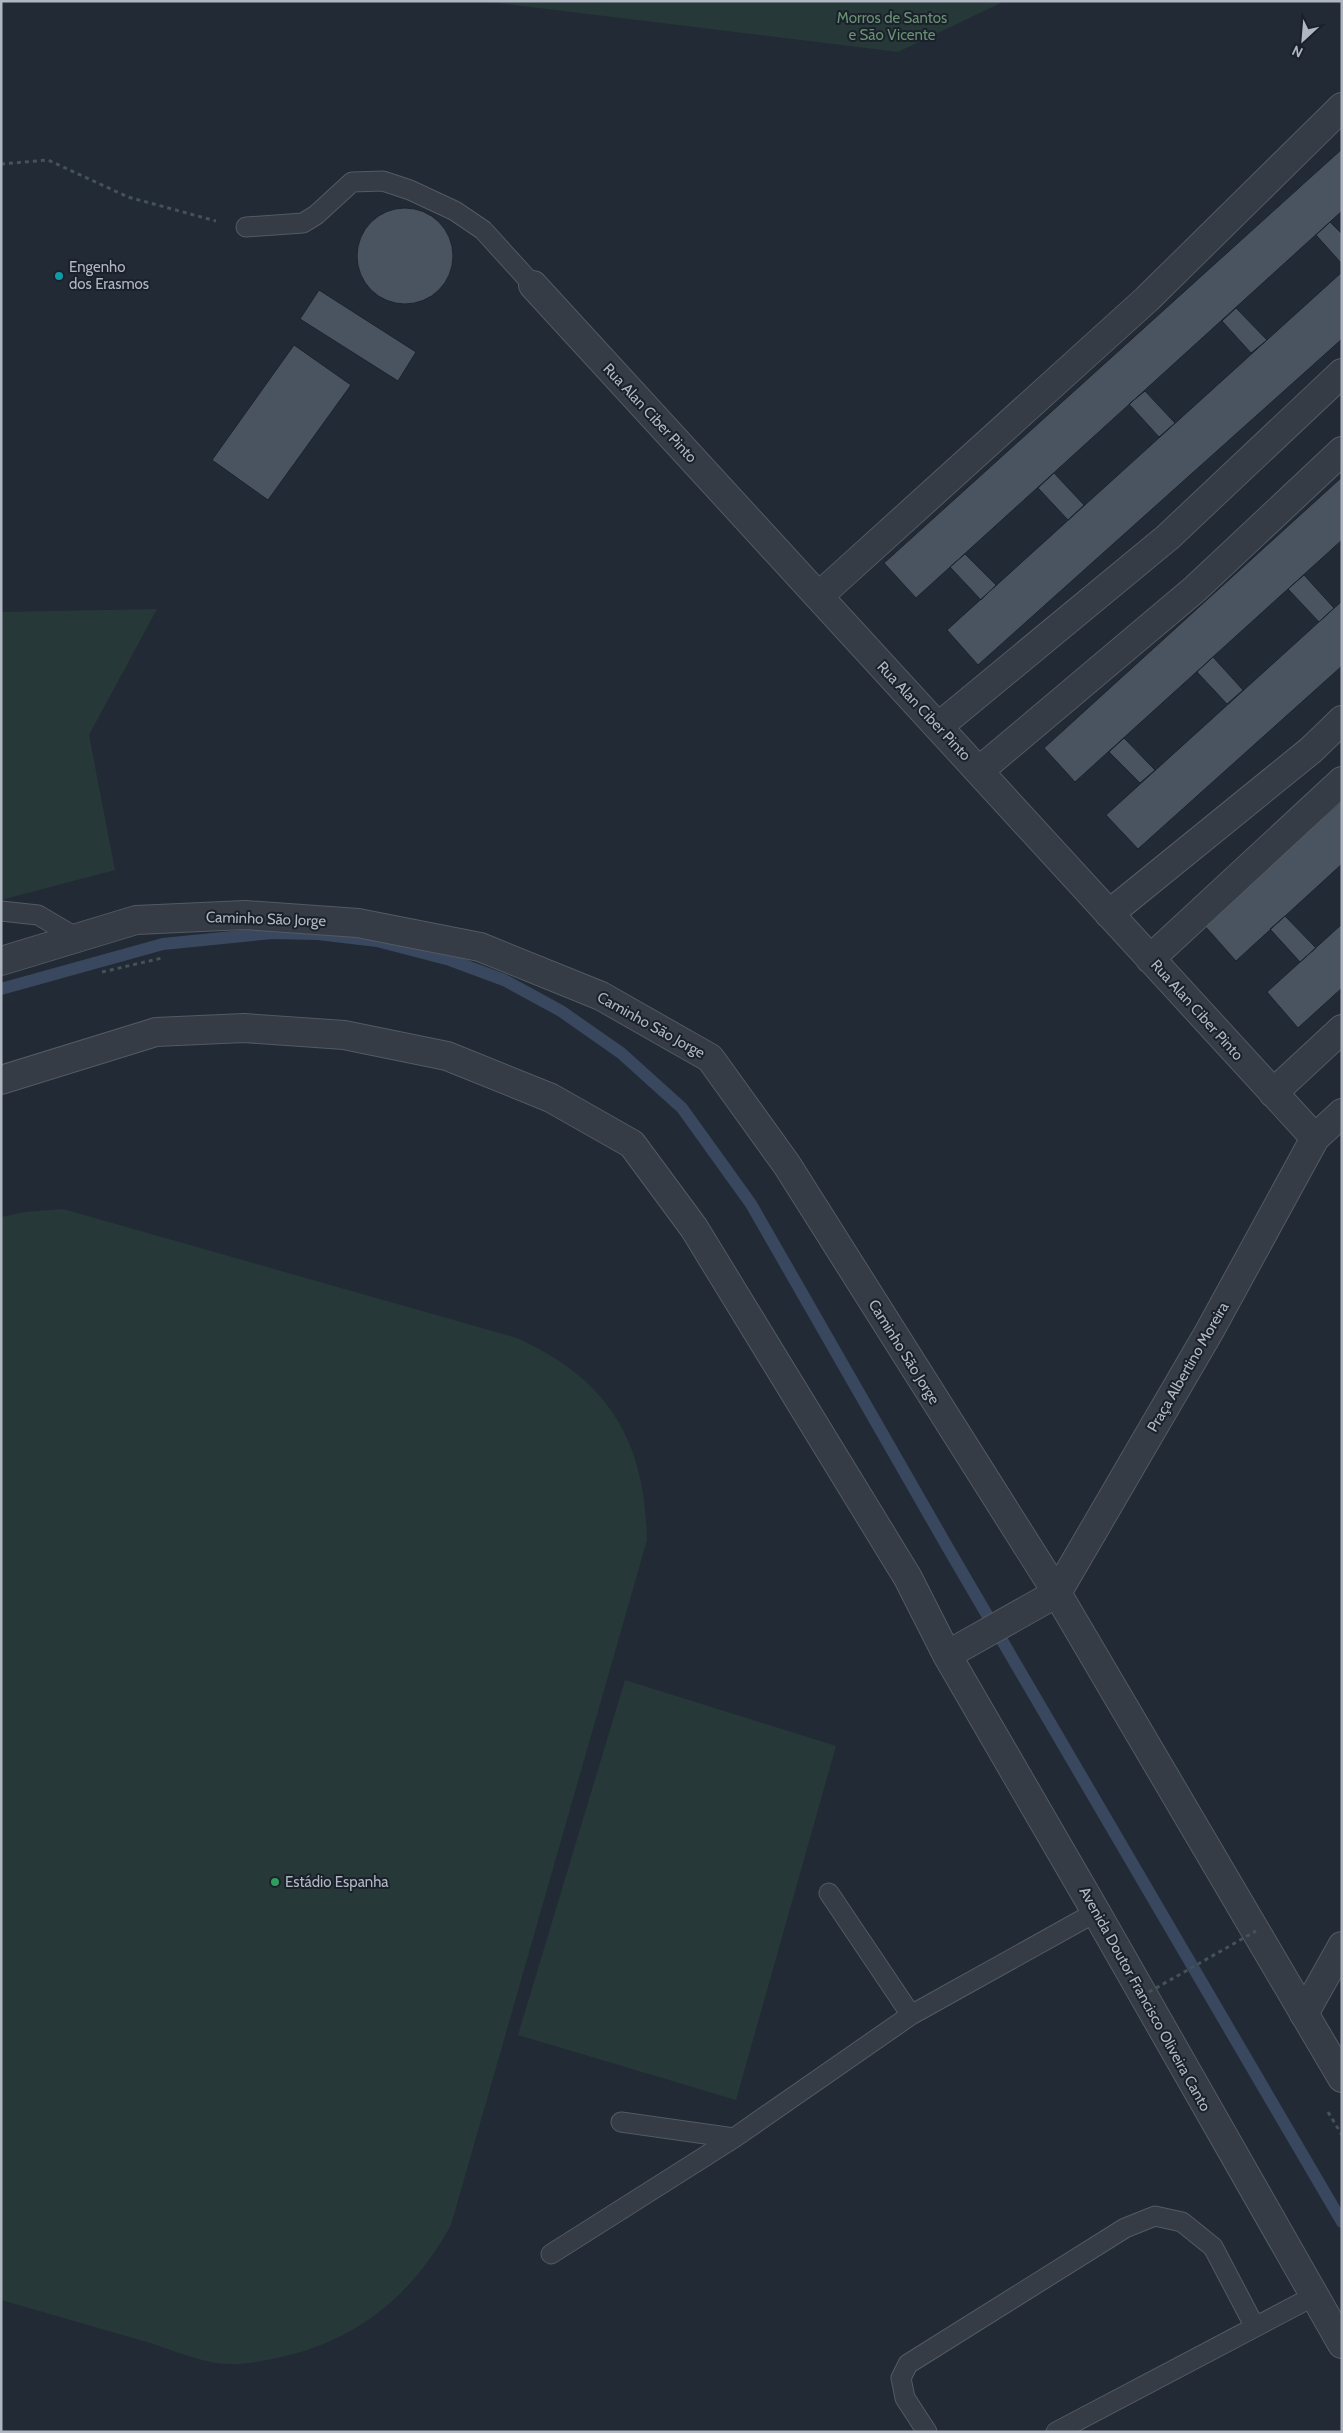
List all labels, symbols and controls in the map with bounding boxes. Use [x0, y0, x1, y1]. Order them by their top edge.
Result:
park label: Morros de Santos e São Vicente [837, 9, 947, 44]
north arrow [1278, 15, 1328, 65]
text: N [1289, 41, 1306, 62]
place label: Engenho dos Erasmos [69, 258, 149, 293]
marker: Engenho dos Erasmos [53, 270, 65, 282]
street label: Rua Alan Ciber Pinto [599, 360, 701, 466]
street label: Rua Alan Ciber Pinto [873, 658, 975, 764]
street label: Caminho São Jorge [206, 908, 327, 930]
street label: Rua Alan Ciber Pinto [1147, 956, 1247, 1064]
street label: Caminho São Jorge [594, 988, 708, 1062]
street label: Caminho São Jorge [865, 1296, 944, 1408]
street label: Praça Albertino Moreira [1143, 1298, 1233, 1435]
place label: Estádio Espanha [285, 1873, 389, 1891]
marker: Estádio Espanha [269, 1876, 281, 1888]
street label: Avenida Doutor Francisco Oliveira Canto [1076, 1884, 1214, 2114]

